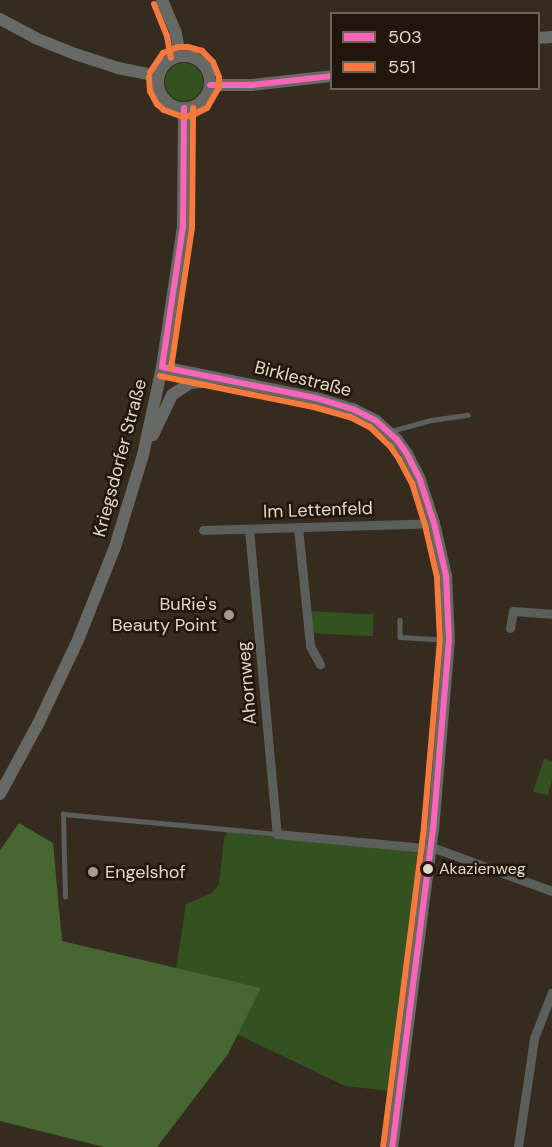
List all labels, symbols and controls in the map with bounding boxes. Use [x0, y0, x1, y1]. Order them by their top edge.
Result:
legend [330, 12, 540, 90]
text: 503 [388, 25, 422, 49]
text: 551 [388, 55, 416, 79]
street label: Birklestraße [252, 357, 354, 401]
street label: Kriegsdorfer Straße [89, 377, 151, 539]
street label: Im Lettenfeld [263, 497, 373, 523]
place label: BuRie's Beauty Point [112, 594, 217, 636]
marker: BuRie's Beauty Point [222, 608, 236, 622]
street label: Ahornweg [233, 640, 261, 726]
place label: Akazienweg [439, 859, 526, 879]
place label: Engelshof [105, 861, 186, 883]
marker: Akazienweg [422, 863, 434, 875]
marker: Engelshof [86, 865, 100, 879]

